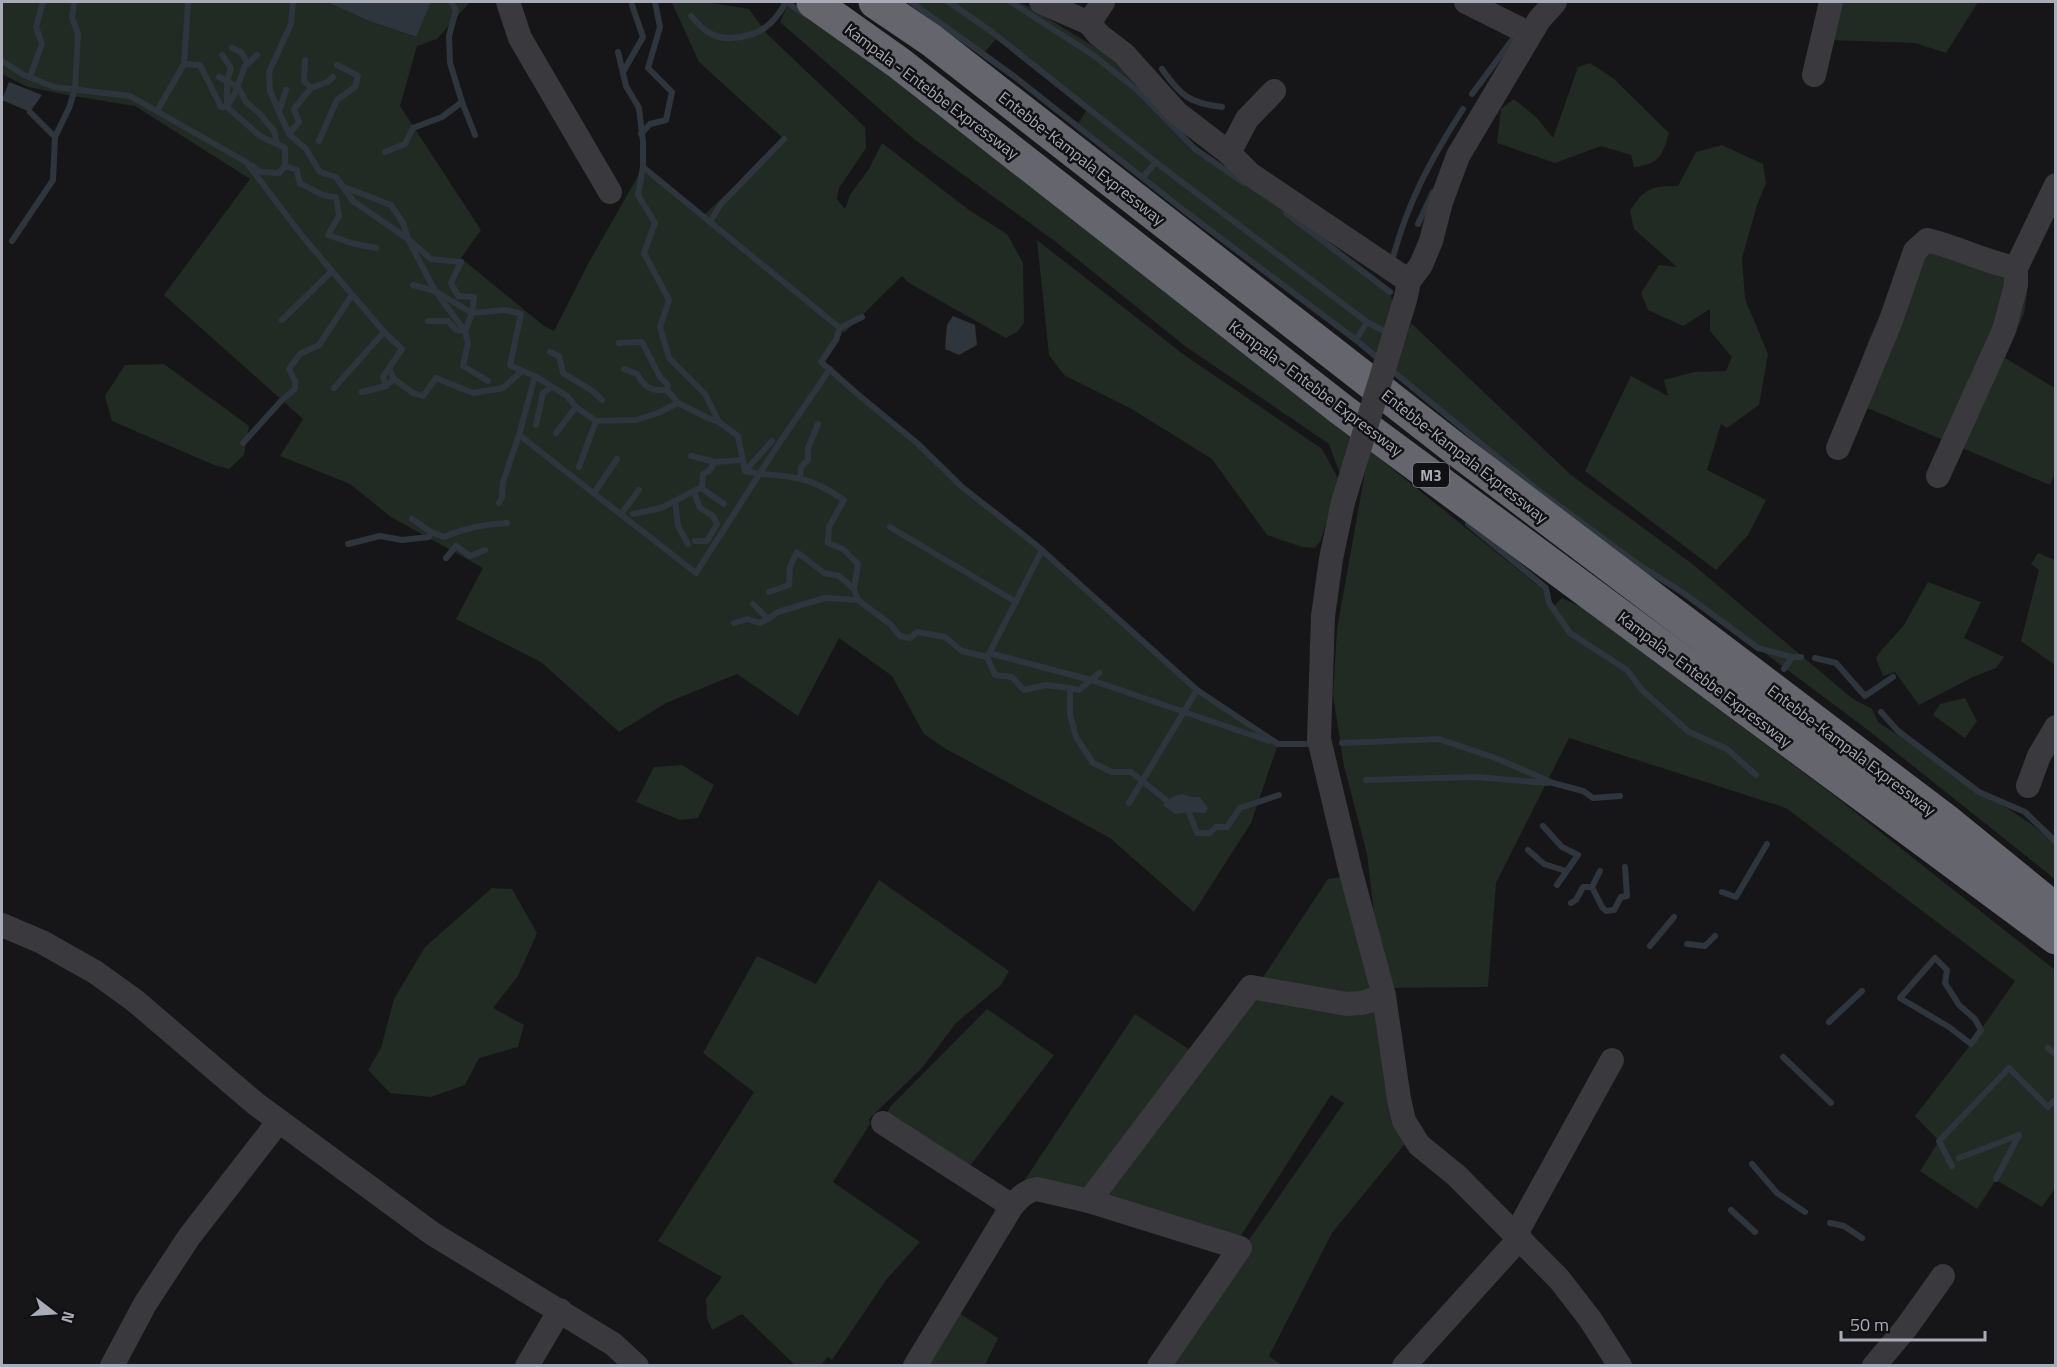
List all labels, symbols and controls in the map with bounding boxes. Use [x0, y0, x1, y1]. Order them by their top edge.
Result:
street label: Kampala - Entebbe Expressway [840, 17, 1024, 165]
street label: Entebbe-Kampala Expressway [994, 85, 1171, 231]
street label: Kampala - Entebbe Expressway [1224, 314, 1408, 462]
street label: Entebbe-Kampala Expressway [1377, 383, 1554, 529]
road number: M3 [1413, 463, 1449, 487]
street label: Kampala - Entebbe Expressway [1613, 605, 1797, 753]
street label: Entebbe-Kampala Expressway [1763, 679, 1942, 822]
north arrow [24, 1283, 84, 1343]
scale bar [1841, 1304, 1985, 1342]
text: N [55, 1309, 81, 1326]
text: 50 m [1850, 1311, 1889, 1338]

